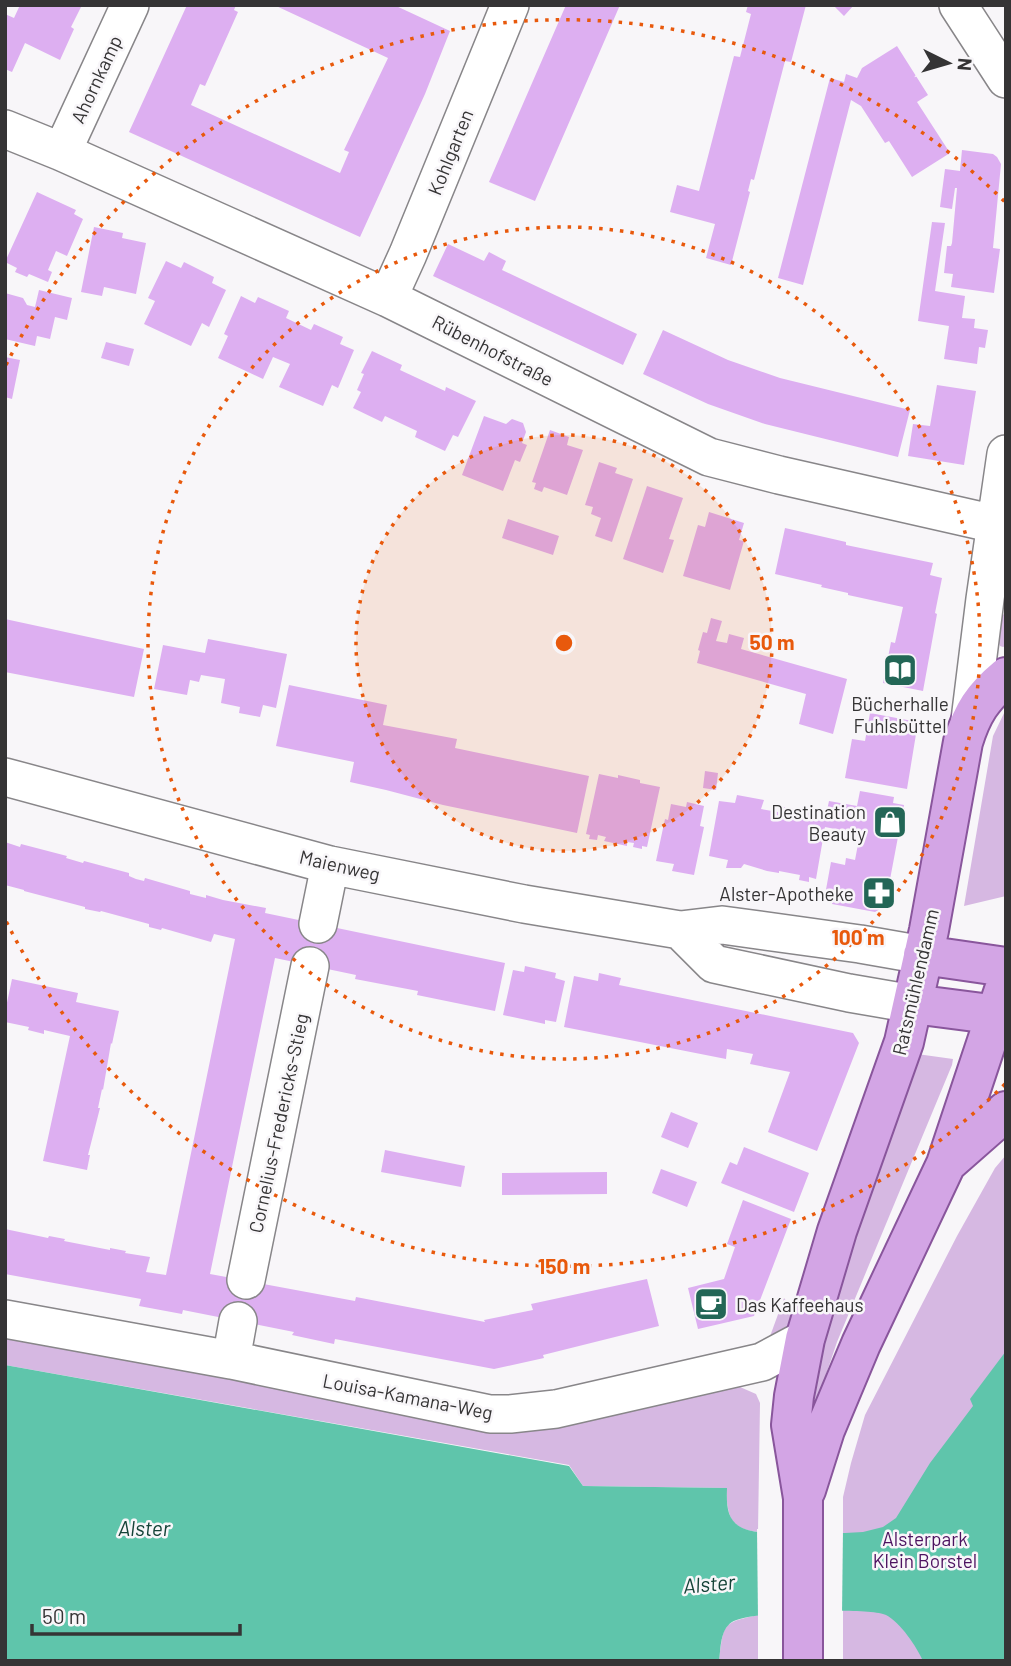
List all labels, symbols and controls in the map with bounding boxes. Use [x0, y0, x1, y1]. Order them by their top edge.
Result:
north arrow [913, 28, 983, 98]
street label: Ahornkamp [66, 31, 126, 127]
text: N [953, 57, 977, 72]
street label: Kohlgarten [422, 106, 478, 198]
street label: Rübenhofstraße [429, 310, 557, 390]
text: 50 m [749, 629, 795, 654]
centre of rings [552, 631, 576, 655]
library icon: Bücherhalle Fuhlsbüttel [881, 651, 919, 689]
place label: Bücherhalle Fuhlsbüttel [851, 692, 949, 737]
place label: Destination Beauty [771, 800, 866, 845]
shop icon: Destination Beauty [871, 803, 909, 841]
street label: Maienweg [297, 845, 383, 885]
pharmacy icon: Alster-Apotheke [860, 874, 898, 912]
place label: Alster-Apotheke [719, 882, 854, 905]
street label: Ratsmühlendamm [887, 907, 943, 1057]
text: 100 m [831, 924, 885, 949]
street label: Cornelius-Fredericks-Stieg [243, 1011, 313, 1235]
text: 150 m [538, 1253, 590, 1278]
cafe icon: Das Kaffeehaus [692, 1285, 730, 1323]
place label: Das Kaffeehaus [736, 1293, 864, 1316]
street label: Louisa-Kamana-Weg [321, 1368, 495, 1424]
water label: Alster [118, 1515, 171, 1540]
park label: Alsterpark Klein Borstel [873, 1527, 977, 1572]
water label: Alster [682, 1568, 737, 1598]
scale bar [32, 1592, 240, 1636]
text: 50 m [42, 1603, 86, 1628]

